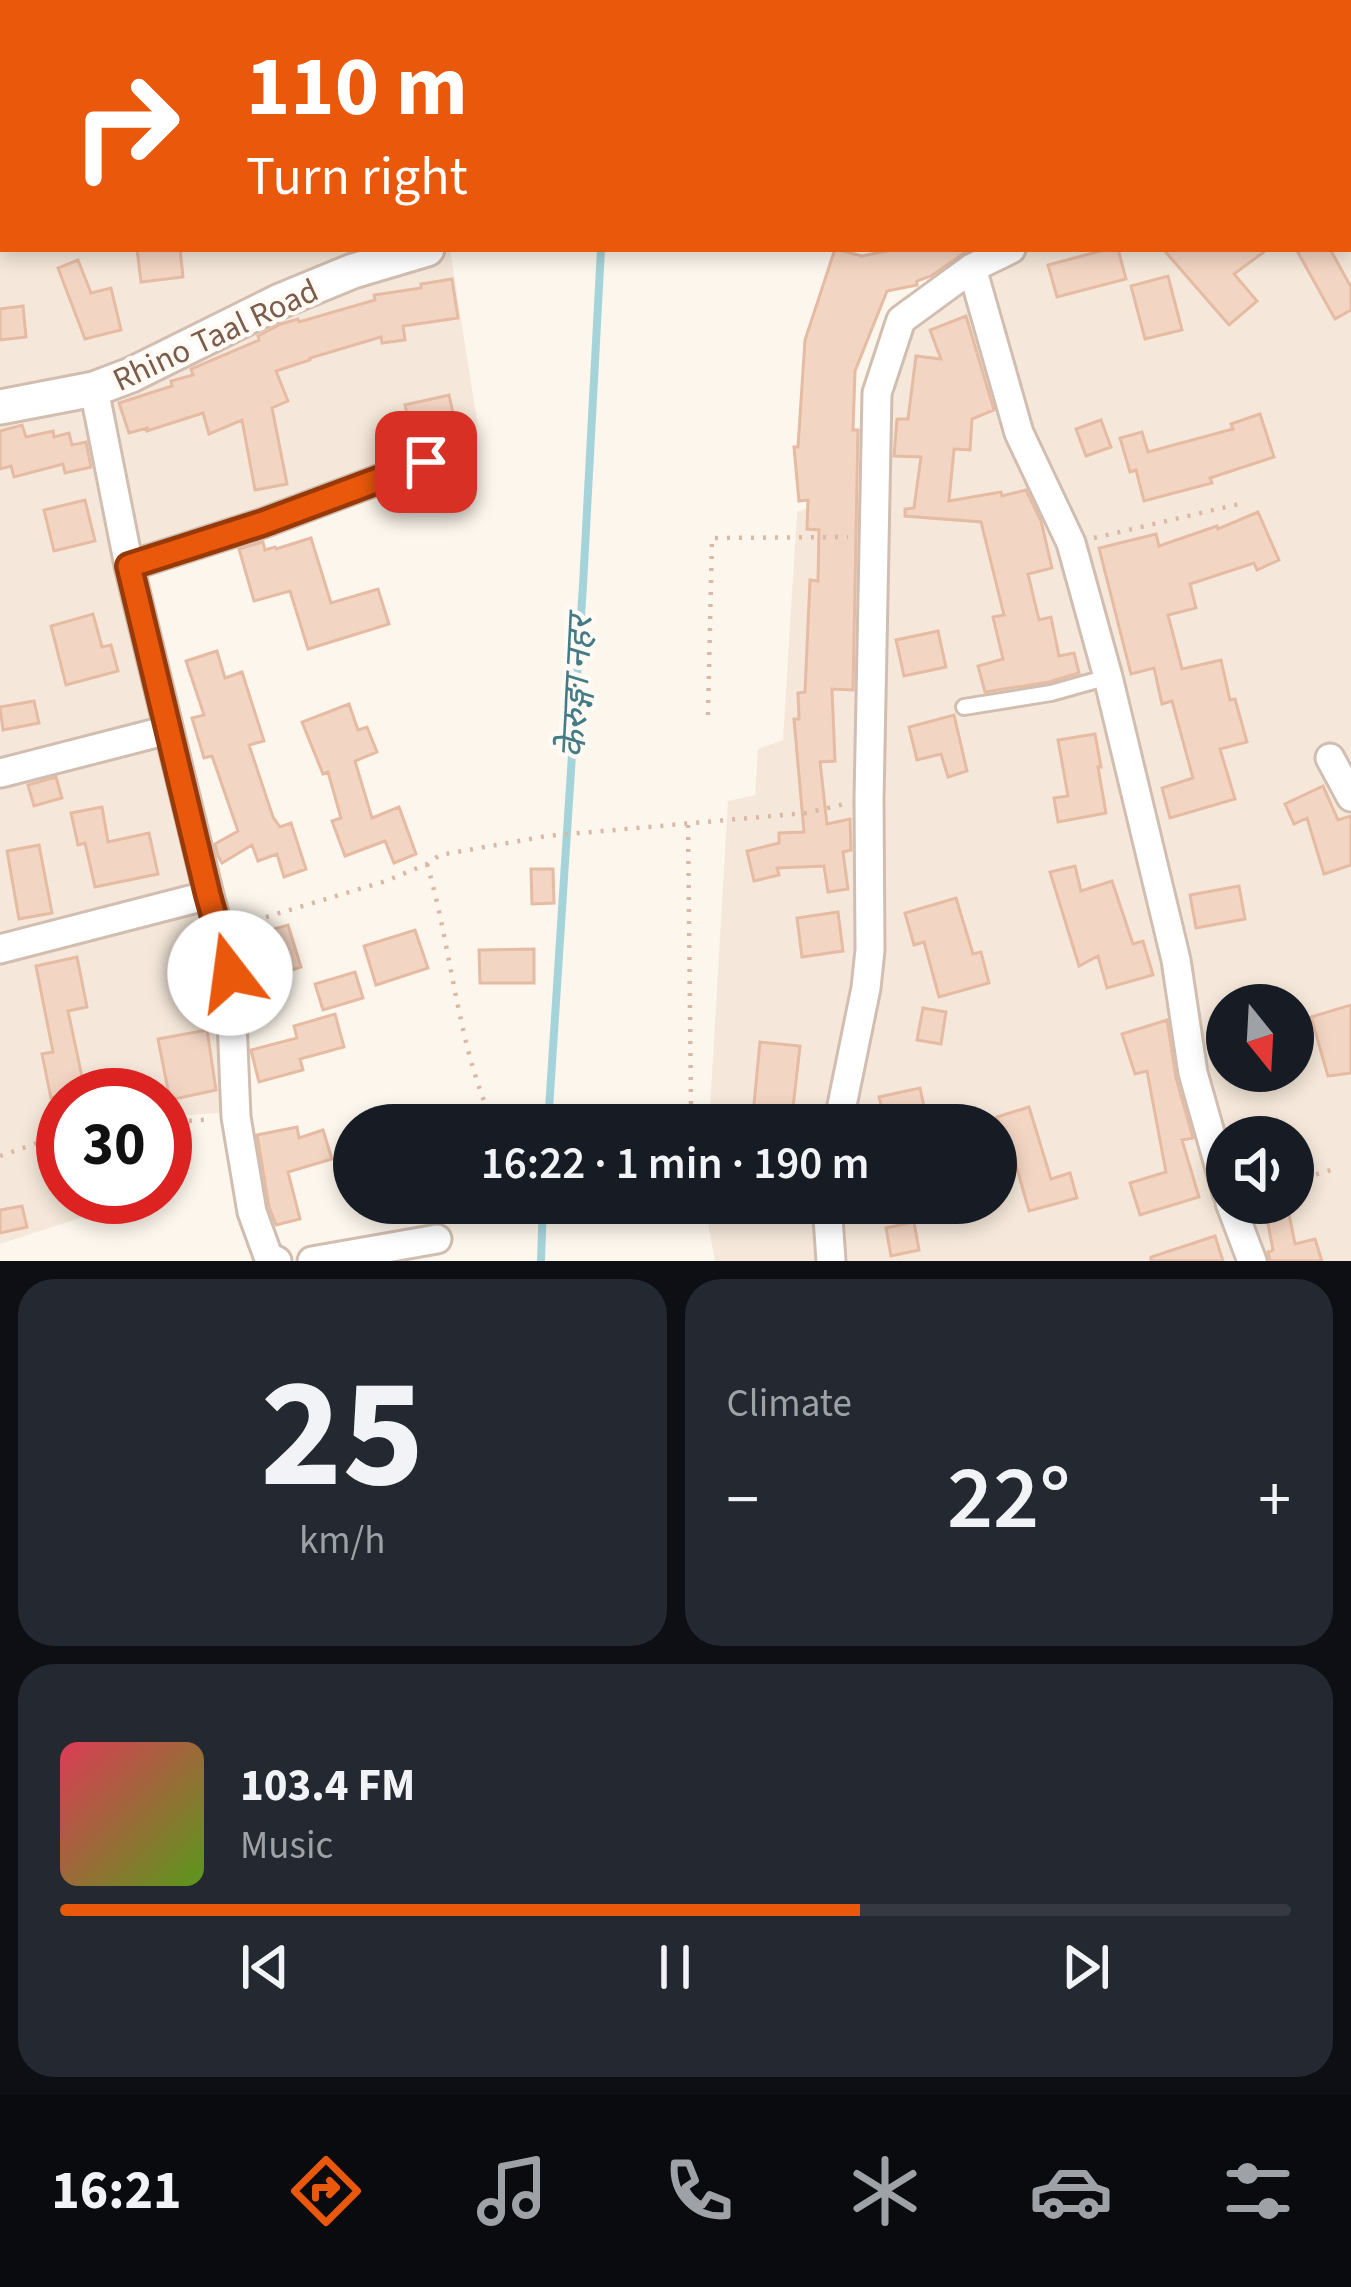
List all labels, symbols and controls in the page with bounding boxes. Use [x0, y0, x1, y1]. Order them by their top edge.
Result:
text: 110 m [246, 28, 468, 148]
icon: right [48, 48, 204, 204]
text: Turn right [246, 139, 468, 216]
street label: Rhino Taal Road [105, 267, 326, 404]
pin [375, 411, 477, 513]
icon: arrive [393, 429, 459, 495]
water label: केेरुङ्गा नहर [547, 608, 606, 759]
position arrow [167, 910, 293, 1036]
north arrow [1206, 984, 1314, 1092]
map controls [1206, 984, 1314, 1224]
speed limit sign: 30 [36, 1068, 192, 1224]
button: sound [1206, 1116, 1314, 1224]
text: 16:22 · 1 min · 190 m [481, 1132, 869, 1196]
text: 25 [260, 1324, 425, 1546]
text: Climate [727, 1376, 852, 1432]
text: 22° [947, 1435, 1071, 1563]
text: − [727, 1453, 759, 1547]
text: + [1258, 1453, 1291, 1547]
text: km/h [299, 1513, 386, 1569]
text: 103.4 FM [240, 1754, 415, 1818]
text: Music [240, 1818, 333, 1874]
icon: previous [232, 1934, 298, 2000]
icon: pause [642, 1934, 708, 2000]
icon: next [1053, 1934, 1119, 2000]
icon: directions [284, 2149, 368, 2233]
icon: music [470, 2149, 554, 2233]
icon: phone [657, 2149, 741, 2233]
icon: climate [843, 2149, 927, 2233]
icon: car [1029, 2149, 1113, 2233]
icon: filters [1216, 2149, 1300, 2233]
text: 16:21 [51, 2153, 181, 2230]

